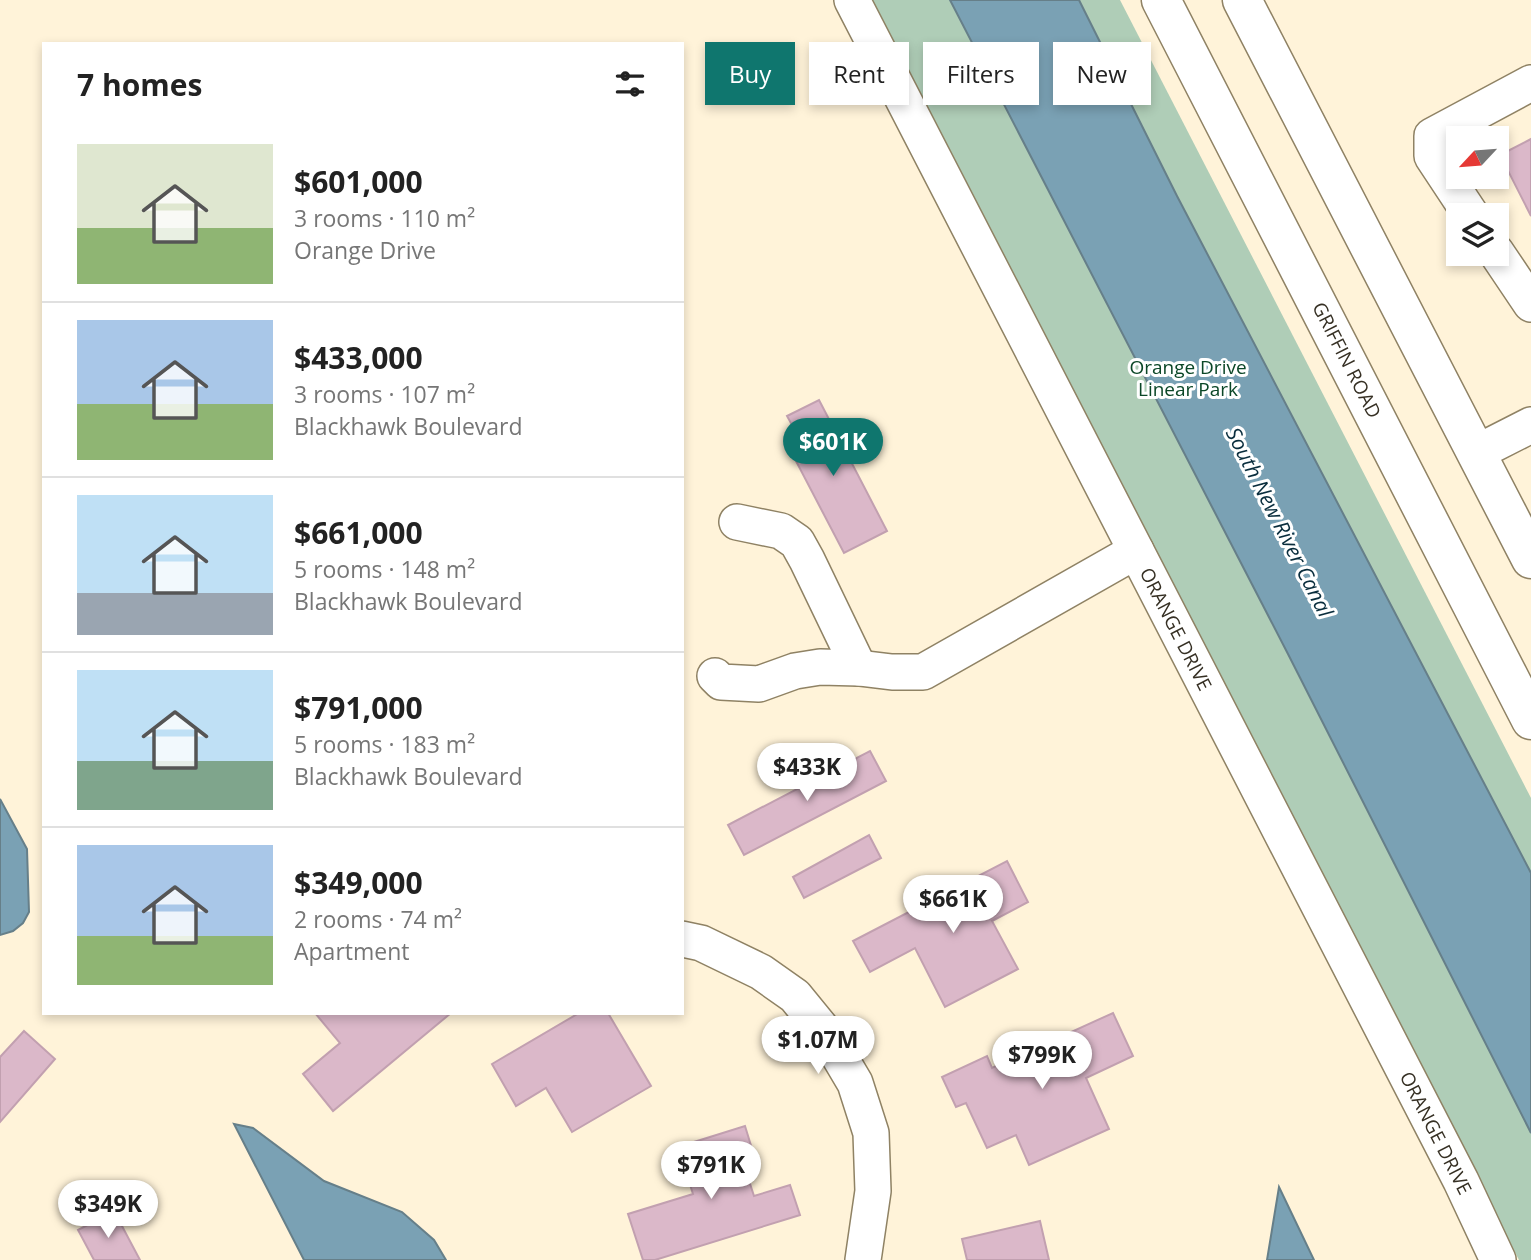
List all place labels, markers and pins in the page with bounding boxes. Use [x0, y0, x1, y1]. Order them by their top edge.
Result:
pin: $601K [784, 419, 882, 478]
pin: $433K [758, 744, 856, 803]
pin: $661K [904, 876, 1002, 935]
pin: $1.07M [761, 1016, 875, 1076]
pin: $799K [993, 1032, 1091, 1091]
pin: $791K [662, 1142, 760, 1201]
pin: $349K [59, 1180, 157, 1240]

